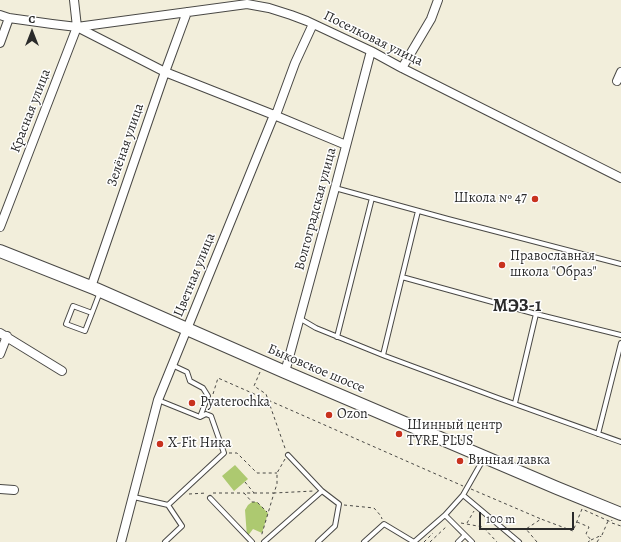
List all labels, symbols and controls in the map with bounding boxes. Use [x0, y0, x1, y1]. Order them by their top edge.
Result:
street label: Поселковая улица [321, 8, 425, 70]
north arrow [12, 12, 52, 52]
text: С [29, 12, 35, 27]
street label: Красная улица [7, 67, 55, 155]
street label: Зелёная улица [104, 101, 148, 189]
street label: Волгоградская улица [292, 146, 340, 272]
place label: Школа № 47 [454, 191, 527, 207]
marker: Школа № 47 [530, 194, 540, 204]
street label: Цветная улица [171, 231, 219, 319]
place label: Православная школа "Образ" [510, 249, 597, 282]
marker: Православная школа "Образ" [497, 260, 507, 270]
district label: МЭЗ-1 [493, 296, 541, 318]
street label: Быковское шоссе [265, 341, 367, 397]
place label: Pyaterochka [200, 395, 270, 411]
marker: Pyaterochka [187, 398, 197, 408]
place label: Ozon [337, 407, 368, 423]
marker: Ozon [324, 410, 334, 420]
place label: Шинный центр TYRE PLUS [407, 418, 502, 450]
marker: Шинный центр TYRE PLUS [394, 429, 404, 439]
place label: X-Fit Ника [168, 436, 232, 452]
marker: X-Fit Ника [155, 439, 165, 449]
place label: Винная лавка [468, 453, 550, 469]
marker: Винная лавка [455, 456, 465, 466]
scale bar [481, 504, 576, 530]
text: 100 m [486, 511, 515, 527]

